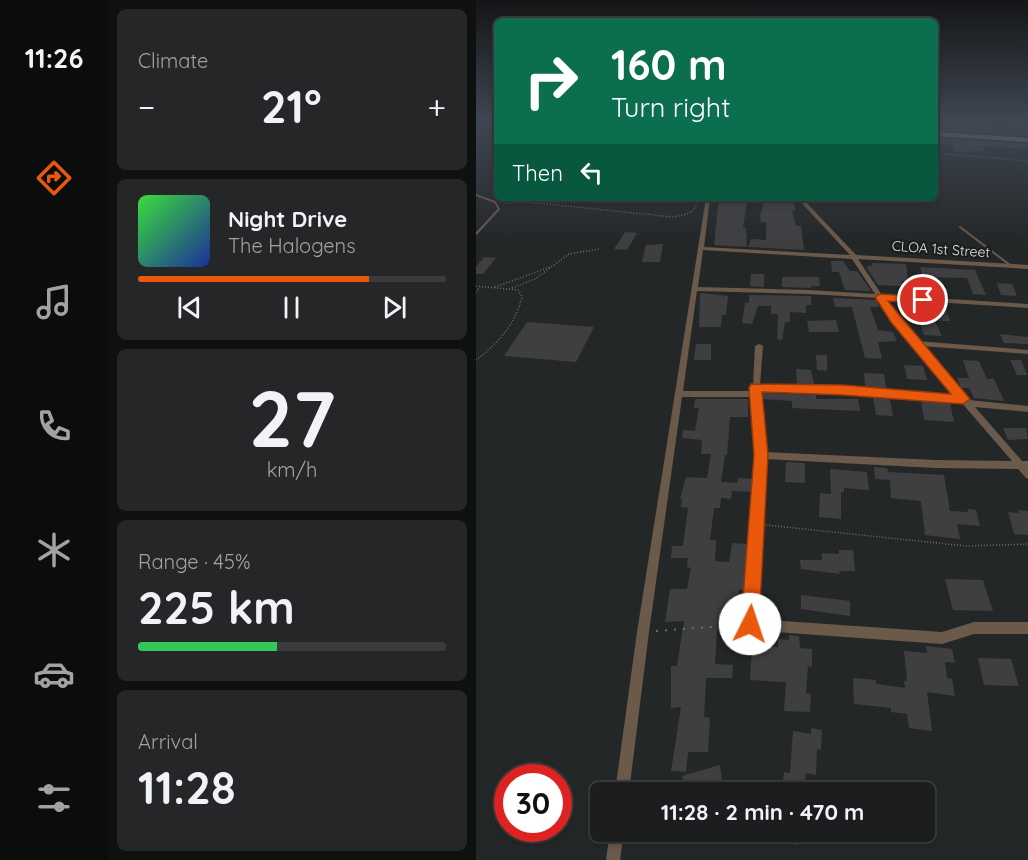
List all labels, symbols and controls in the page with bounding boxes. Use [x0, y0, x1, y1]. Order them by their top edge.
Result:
text: 160 m [611, 38, 727, 91]
text: 11:26 [25, 41, 83, 75]
icon: right [512, 42, 590, 120]
text: Climate [138, 48, 208, 73]
text: 21° [261, 78, 322, 134]
text: − [138, 86, 155, 127]
text: + [427, 86, 446, 127]
text: Turn right [611, 90, 730, 124]
icon: left [575, 156, 608, 189]
icon: directions [33, 157, 75, 199]
text: Then [512, 159, 563, 187]
text: Night Drive [228, 205, 347, 233]
text: The Halogens [228, 233, 356, 258]
street label: CLOA 1st Street [891, 237, 991, 261]
pin [897, 274, 948, 325]
icon: music [33, 281, 75, 323]
icon: arrive [906, 283, 939, 316]
icon: previous [173, 291, 206, 324]
icon: pause [275, 291, 308, 324]
icon: next [378, 291, 411, 324]
text: 27 [248, 369, 336, 467]
icon: phone [33, 405, 75, 447]
text: km/h [267, 457, 317, 482]
icon: climate [33, 529, 75, 571]
text: Range · 45% [138, 549, 250, 574]
text: 225 km [138, 579, 295, 635]
position arrow [718, 592, 782, 656]
icon: car [33, 653, 75, 695]
text: Arrival [138, 729, 198, 754]
text: 11:28 [138, 759, 236, 815]
speed limit sign: 30 [494, 764, 572, 842]
icon: filters [33, 777, 75, 819]
text: 11:28 · 2 min · 470 m [661, 798, 864, 826]

